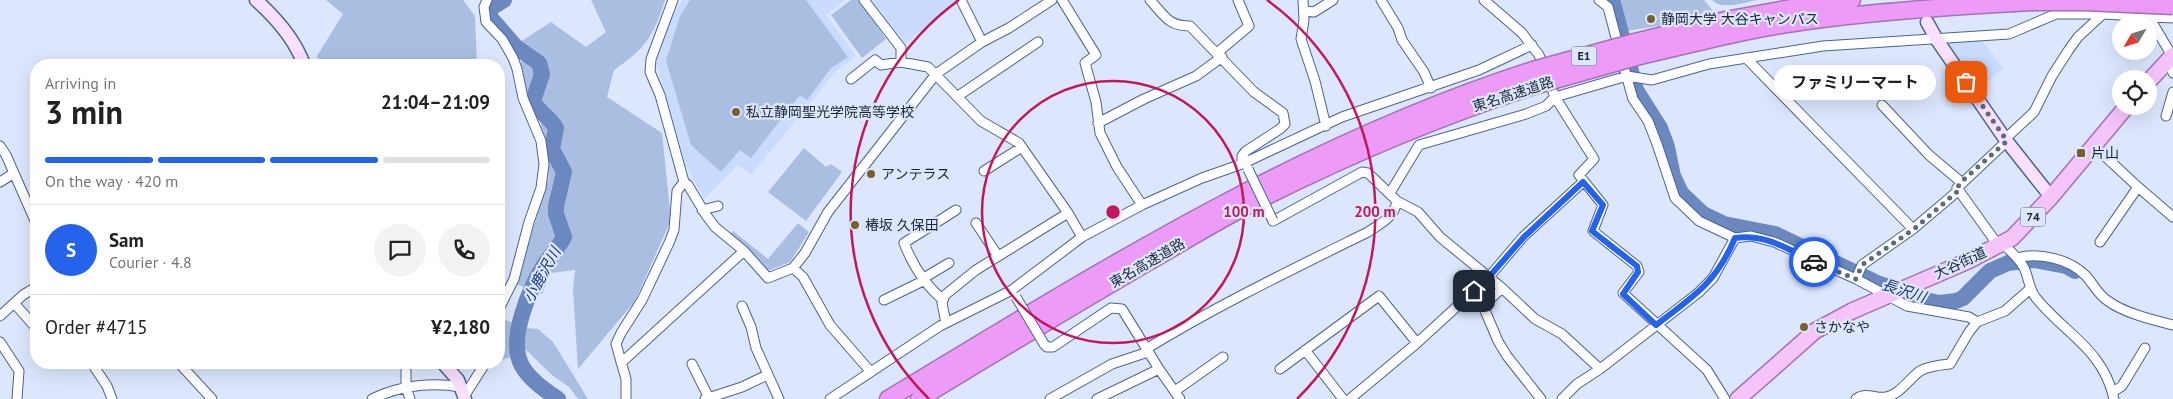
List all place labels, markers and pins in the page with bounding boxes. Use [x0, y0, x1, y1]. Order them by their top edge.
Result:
place label: 静岡大学 大谷キャンパス [1661, 10, 1819, 28]
marker: 静岡大学 大谷キャンパス [1645, 13, 1657, 25]
pin [1945, 61, 1987, 103]
callout: ファミリーマート [1774, 64, 1936, 100]
place label: 私立静岡聖光学院高等学校 [746, 103, 914, 121]
marker: 私立静岡聖光学院高等学校 [730, 106, 742, 118]
place label: 片山 [2091, 144, 2119, 162]
marker: 片山 [2075, 147, 2087, 159]
place label: アンテラス [881, 165, 950, 183]
marker: アンテラス [865, 168, 877, 180]
centre of rings [1104, 203, 1122, 221]
place label: 椿坂 久保田 [865, 216, 939, 234]
marker: 椿坂 久保田 [849, 219, 861, 231]
pin [1453, 270, 1495, 312]
place label: さかなや [1814, 318, 1870, 336]
marker: さかなや [1798, 321, 1810, 333]

